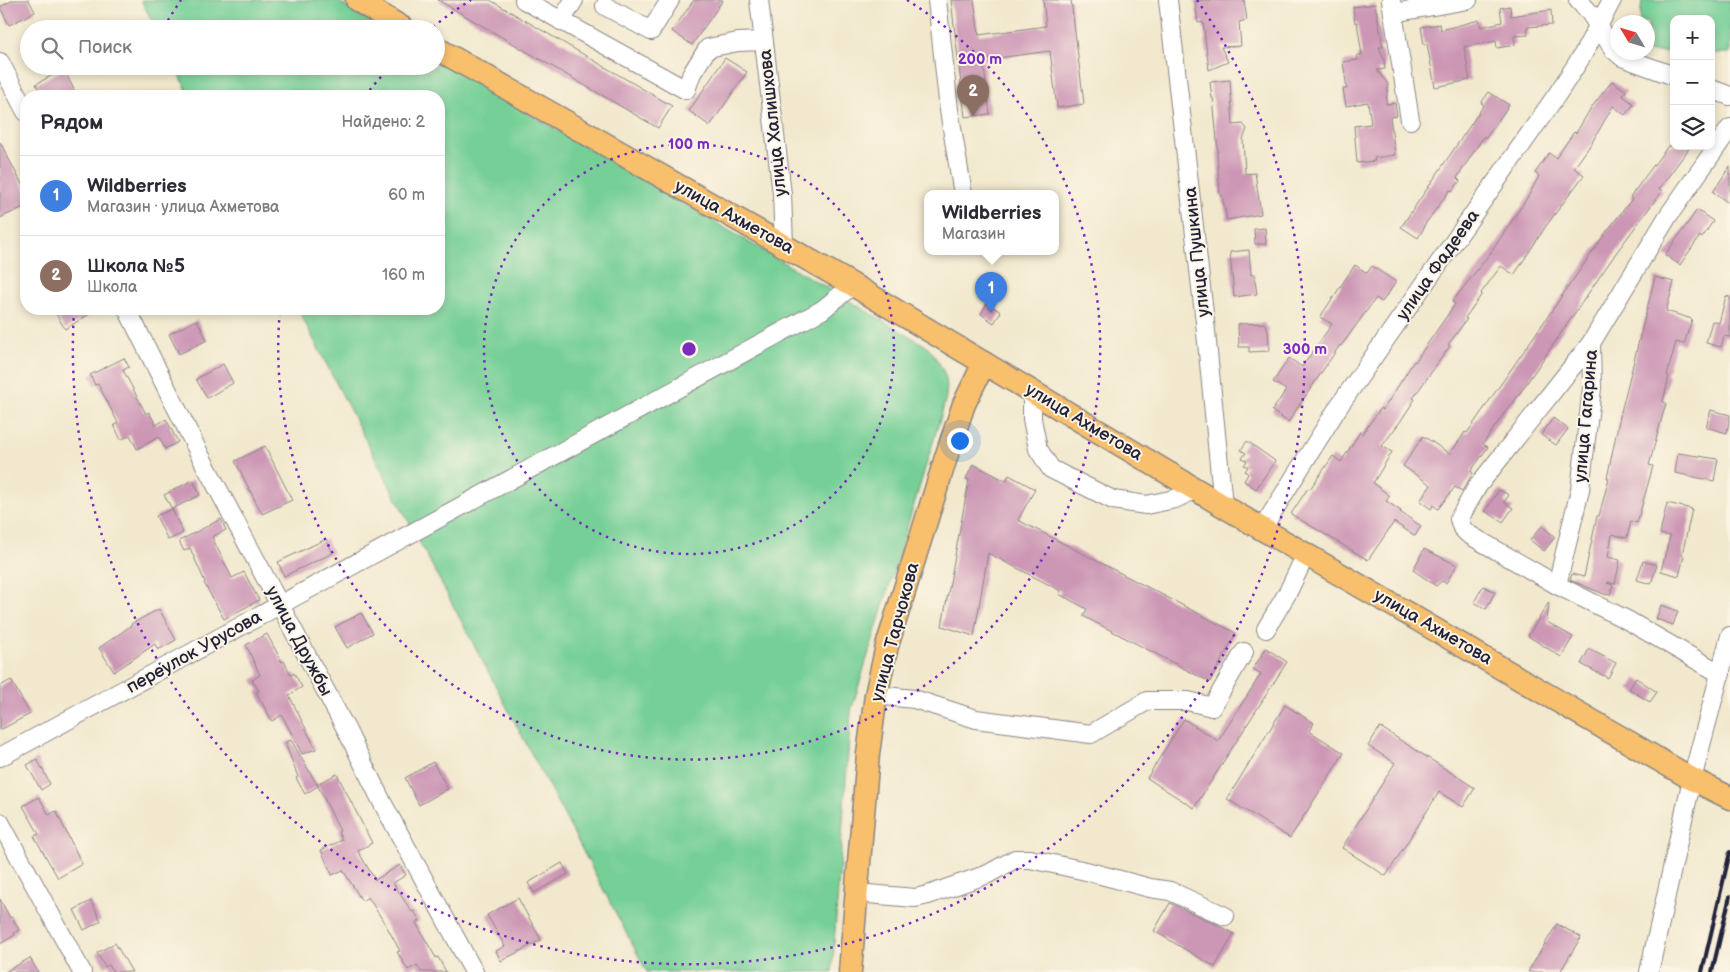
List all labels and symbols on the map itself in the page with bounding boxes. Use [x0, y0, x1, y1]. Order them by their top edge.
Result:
north arrow [1610, 15, 1655, 60]
street label: улица Халишхова [755, 48, 791, 198]
text: 200 m [958, 50, 1002, 69]
pin: 2 [957, 75, 989, 116]
text: 100 m [668, 135, 710, 154]
street label: улица Ахметова [671, 176, 798, 259]
street label: улица Пушкина [1180, 186, 1214, 318]
street label: улица Фадеева [1392, 205, 1484, 324]
pin: 1 [975, 272, 1007, 313]
centre of rings [680, 340, 698, 358]
text: 300 m [1283, 340, 1327, 359]
street label: улица Гагарина [1570, 348, 1602, 483]
street label: улица Ахметова [1022, 379, 1147, 465]
your location [947, 428, 973, 454]
street label: улица Тарчокова [866, 560, 924, 704]
street label: улица Дружбы [261, 583, 337, 699]
street label: улица Ахметова [1370, 585, 1496, 670]
street label: переулок Урусова [123, 606, 266, 698]

